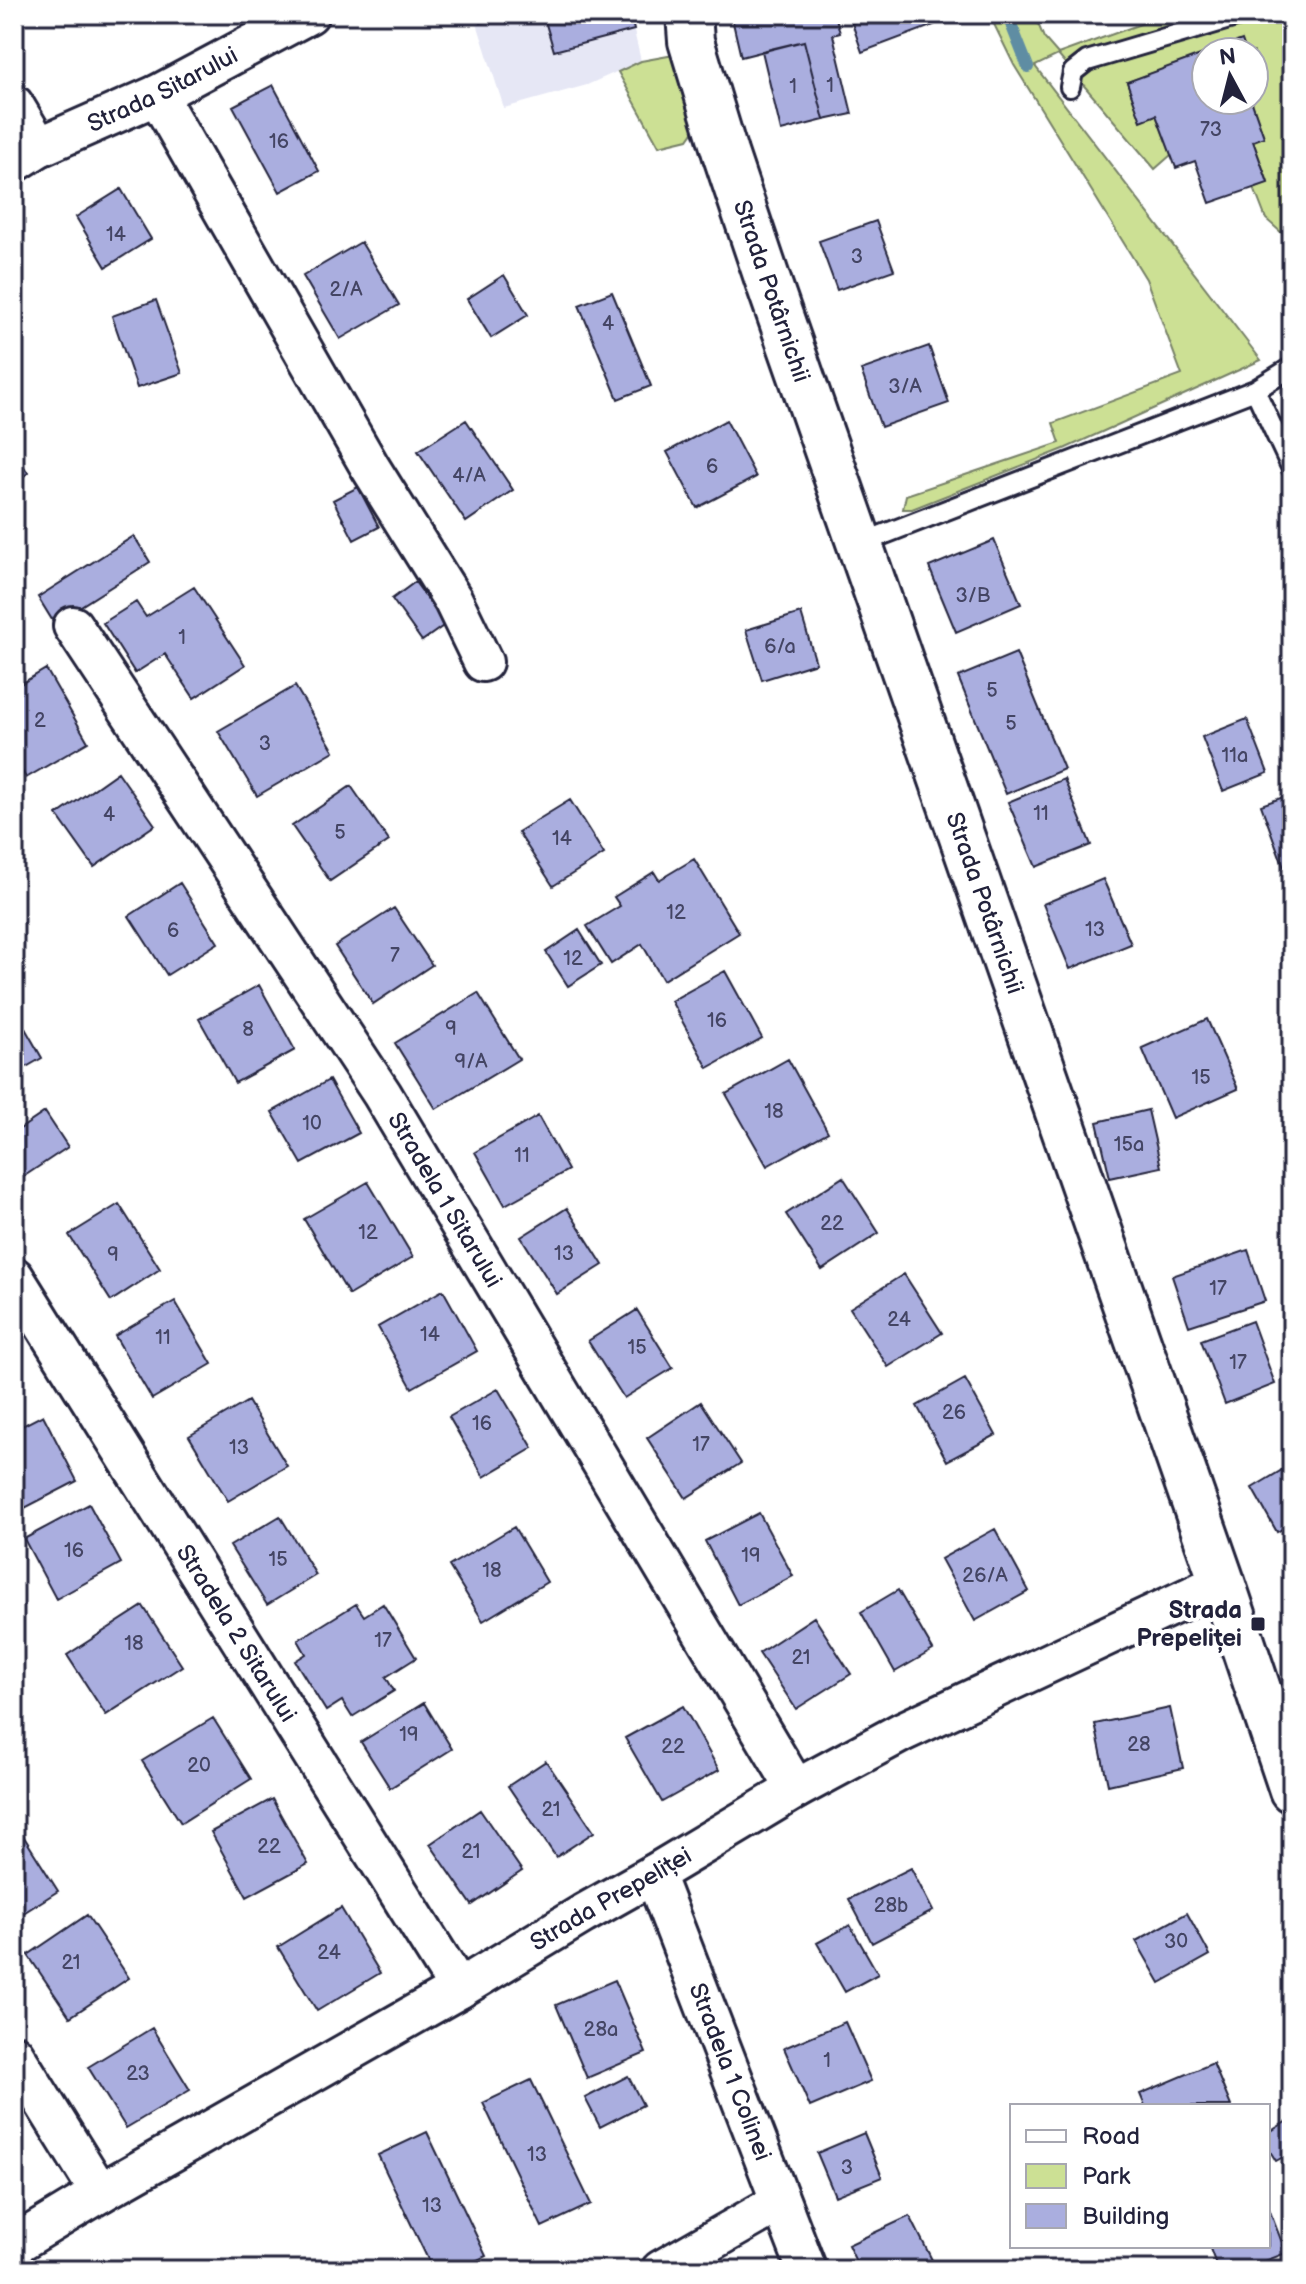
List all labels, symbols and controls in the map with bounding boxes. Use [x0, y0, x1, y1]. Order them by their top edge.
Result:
north arrow [1190, 36, 1270, 116]
street label: Strada Sitarului [83, 41, 243, 139]
text: N [1218, 43, 1238, 72]
house number: 1 [826, 74, 834, 98]
house number: 1 [789, 75, 797, 99]
house number: 73 [1200, 118, 1222, 142]
house number: 16 [269, 130, 289, 154]
street label: Strada Potârnichii [727, 197, 816, 386]
house number: 14 [106, 223, 126, 247]
house number: 3 [851, 245, 863, 269]
house number: 2/A [329, 278, 363, 302]
house number: 4 [602, 312, 614, 336]
house number: 3/A [888, 375, 923, 399]
house number: 6 [706, 455, 718, 479]
house number: 4/A [452, 464, 487, 488]
house number: 3/B [955, 584, 991, 608]
house number: 1 [178, 626, 186, 650]
house number: 6/a [764, 635, 796, 659]
house number: 5 [986, 679, 998, 703]
house number: 2 [34, 709, 46, 733]
house number: 5 [1005, 712, 1017, 736]
house number: 3 [259, 732, 271, 756]
house number: 11a [1222, 744, 1248, 768]
house number: 11 [1033, 802, 1049, 826]
house number: 4 [103, 803, 115, 827]
street label: Strada Potârnichii [939, 809, 1030, 998]
house number: 5 [334, 821, 346, 845]
house number: 14 [552, 827, 572, 851]
house number: 12 [666, 901, 686, 925]
house number: 13 [1085, 918, 1105, 942]
house number: 6 [167, 919, 179, 943]
house number: 7 [390, 944, 400, 968]
house number: 12 [563, 947, 583, 971]
house number: 16 [707, 1009, 727, 1033]
house number: 9 [445, 1017, 457, 1041]
house number: 8 [242, 1018, 254, 1042]
house number: 9/A [455, 1050, 488, 1074]
house number: 15 [1191, 1066, 1211, 1090]
house number: 18 [764, 1100, 784, 1124]
street label: Stradela 1 Sitarului [381, 1107, 508, 1293]
house number: 10 [302, 1112, 322, 1136]
house number: 15a [1114, 1133, 1144, 1157]
house number: 11 [514, 1144, 530, 1168]
house number: 22 [820, 1212, 844, 1236]
house number: 12 [358, 1221, 378, 1245]
house number: 13 [554, 1242, 574, 1266]
house number: 9 [107, 1243, 119, 1267]
house number: 17 [1209, 1277, 1227, 1301]
house number: 24 [887, 1308, 911, 1332]
house number: 14 [420, 1323, 440, 1347]
house number: 11 [155, 1326, 171, 1350]
house number: 15 [627, 1336, 647, 1360]
house number: 17 [1229, 1351, 1247, 1375]
house number: 26 [942, 1401, 966, 1425]
house number: 16 [472, 1412, 492, 1436]
house number: 17 [692, 1433, 710, 1457]
house number: 13 [229, 1436, 249, 1460]
house number: 16 [64, 1539, 84, 1563]
street label: Stradela 2 Sitarului [170, 1539, 303, 1728]
house number: 19 [741, 1544, 761, 1568]
house number: 15 [268, 1548, 288, 1572]
house number: 18 [482, 1559, 502, 1583]
house number: 26/A [962, 1564, 1008, 1588]
place label: Strada Prepeliței [1137, 1596, 1242, 1653]
marker: Strada Prepeliței [1249, 1615, 1267, 1633]
house number: 17 [374, 1629, 392, 1653]
house number: 18 [124, 1632, 144, 1656]
house number: 21 [791, 1646, 811, 1670]
house number: 19 [399, 1723, 419, 1747]
house number: 28 [1127, 1733, 1151, 1757]
house number: 22 [661, 1735, 685, 1759]
house number: 20 [187, 1754, 211, 1778]
house number: 21 [541, 1798, 561, 1822]
house number: 22 [257, 1835, 281, 1859]
house number: 21 [461, 1840, 481, 1864]
street label: Strada Prepeliței [525, 1841, 697, 1957]
house number: 28b [874, 1894, 908, 1918]
house number: 30 [1164, 1930, 1188, 1954]
house number: 24 [317, 1941, 341, 1965]
house number: 21 [61, 1951, 81, 1975]
street label: Stradela 1 Colinei [683, 1979, 777, 2165]
house number: 28a [584, 2018, 618, 2042]
house number: 1 [823, 2049, 831, 2073]
house number: 23 [126, 2062, 150, 2086]
legend [1010, 2104, 1270, 2248]
text: Road [1082, 2122, 1140, 2151]
house number: 13 [527, 2143, 547, 2167]
house number: 3 [841, 2156, 853, 2180]
text: Park [1082, 2162, 1130, 2191]
house number: 13 [422, 2194, 442, 2218]
text: Building [1082, 2202, 1169, 2231]

